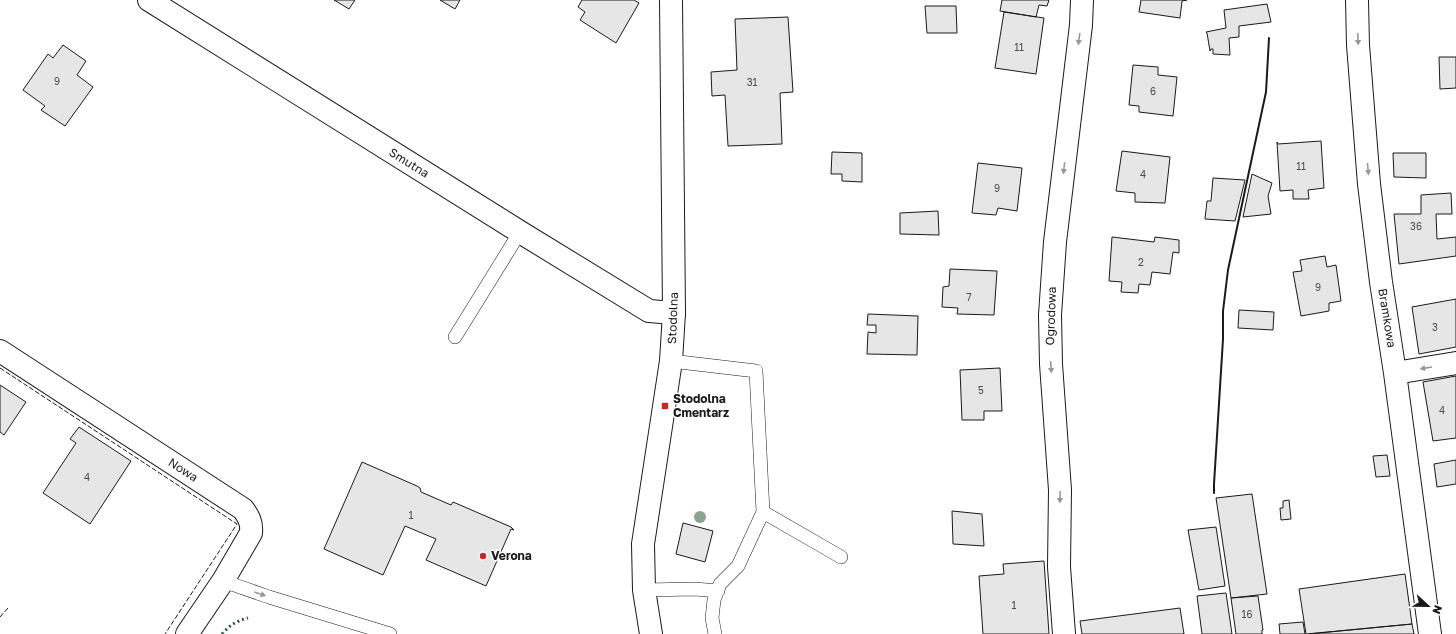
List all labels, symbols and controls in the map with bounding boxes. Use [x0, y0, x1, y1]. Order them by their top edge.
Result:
one-way arrow [1076, 33, 1083, 45]
one-way arrow [1355, 33, 1361, 46]
house number: 11 [1014, 41, 1024, 53]
house number: 9 [54, 75, 60, 87]
house number: 31 [747, 76, 757, 88]
house number: 6 [1150, 85, 1156, 97]
street label: Smutna [386, 144, 432, 181]
house number: 11 [1296, 160, 1306, 172]
one-way arrow [1060, 162, 1067, 174]
one-way arrow [1365, 163, 1372, 175]
house number: 4 [1140, 168, 1146, 180]
house number: 9 [994, 182, 1000, 194]
house number: 36 [1410, 220, 1422, 232]
house number: 2 [1138, 256, 1144, 268]
house number: 9 [1315, 281, 1321, 293]
street label: Ogrodowa [1042, 286, 1059, 346]
street label: Bramkowa [1375, 287, 1400, 349]
house number: 7 [966, 291, 972, 303]
street label: Stodolna [664, 292, 681, 344]
house number: 3 [1432, 321, 1438, 333]
one-way arrow [1048, 361, 1055, 373]
one-way arrow [1420, 365, 1432, 371]
house number: 5 [978, 384, 984, 396]
place label: Stodolna Cmentarz [673, 391, 729, 420]
marker: Stodolna Cmentarz [660, 401, 670, 411]
house number: 4 [1439, 404, 1445, 416]
street label: Nowa [166, 454, 201, 485]
house number: 4 [84, 471, 90, 483]
one-way arrow [1057, 491, 1063, 504]
house number: 1 [409, 509, 414, 521]
place label: Verona [491, 548, 532, 563]
marker: Verona [478, 551, 488, 561]
north arrow [1408, 586, 1448, 626]
one-way arrow [254, 591, 266, 597]
house number: 1 [1012, 599, 1017, 611]
text: N [1430, 604, 1445, 616]
house number: 16 [1242, 608, 1252, 620]

